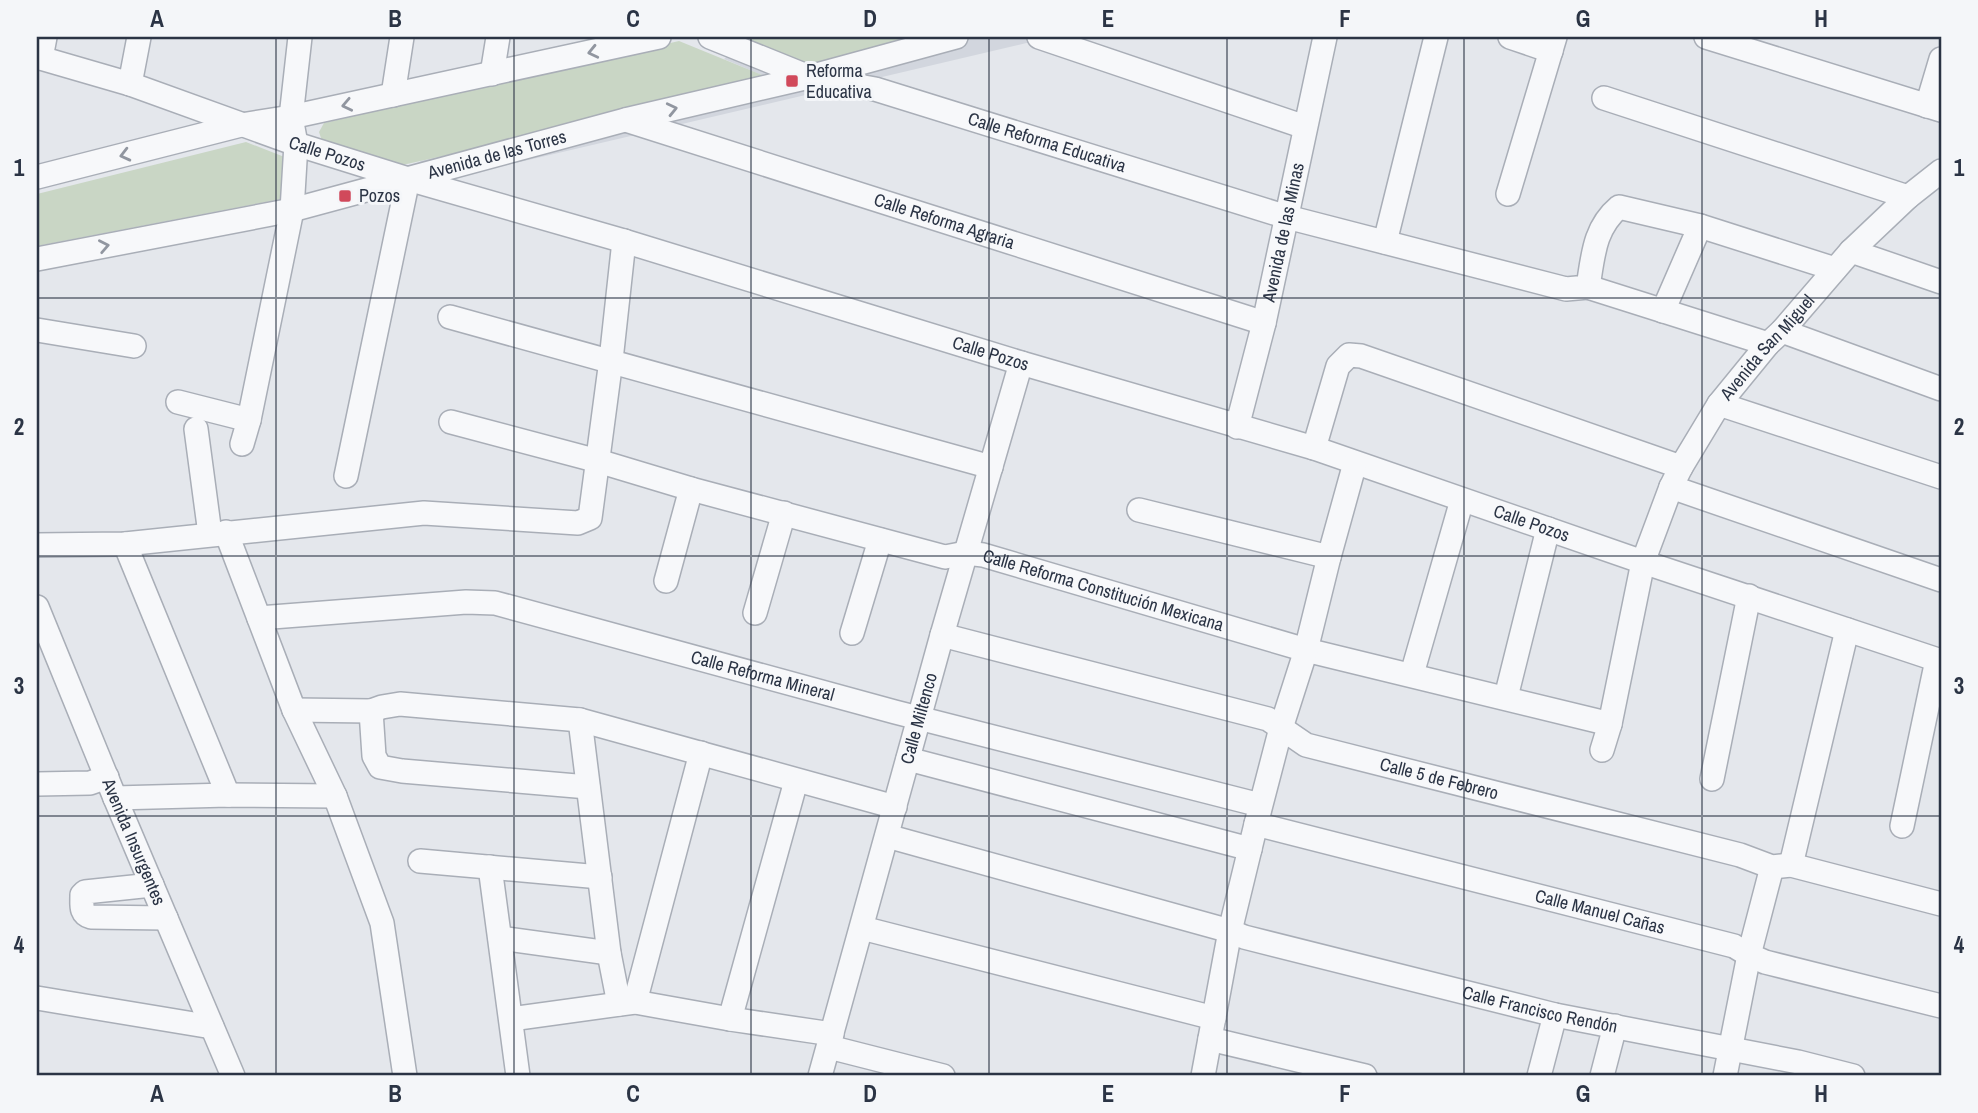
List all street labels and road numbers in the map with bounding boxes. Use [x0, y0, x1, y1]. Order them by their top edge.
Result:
street label: Calle Reforma Educativa [965, 106, 1129, 178]
street label: Avenida de las Torres [424, 123, 569, 185]
street label: Calle Pozos [286, 129, 369, 177]
street label: Avenida de las Minas [1256, 160, 1310, 305]
street label: Calle Reforma Agraria [871, 187, 1018, 255]
street label: Avenida San Miguel [1713, 289, 1820, 406]
street label: Calle Pozos [949, 330, 1032, 377]
street label: Calle Pozos [1490, 498, 1573, 548]
street label: Calle Reforma Constitución Mexicana [980, 543, 1227, 637]
street label: Calle Reforma Mineral [688, 644, 837, 707]
street label: Calle Miltenco [894, 670, 943, 767]
street label: Calle 5 de Febrero [1377, 751, 1501, 805]
street label: Avenida Insurgentes [96, 774, 172, 909]
street label: Calle Manuel Cañas [1533, 883, 1668, 940]
street label: Calle Francisco Rendón [1460, 979, 1620, 1039]

